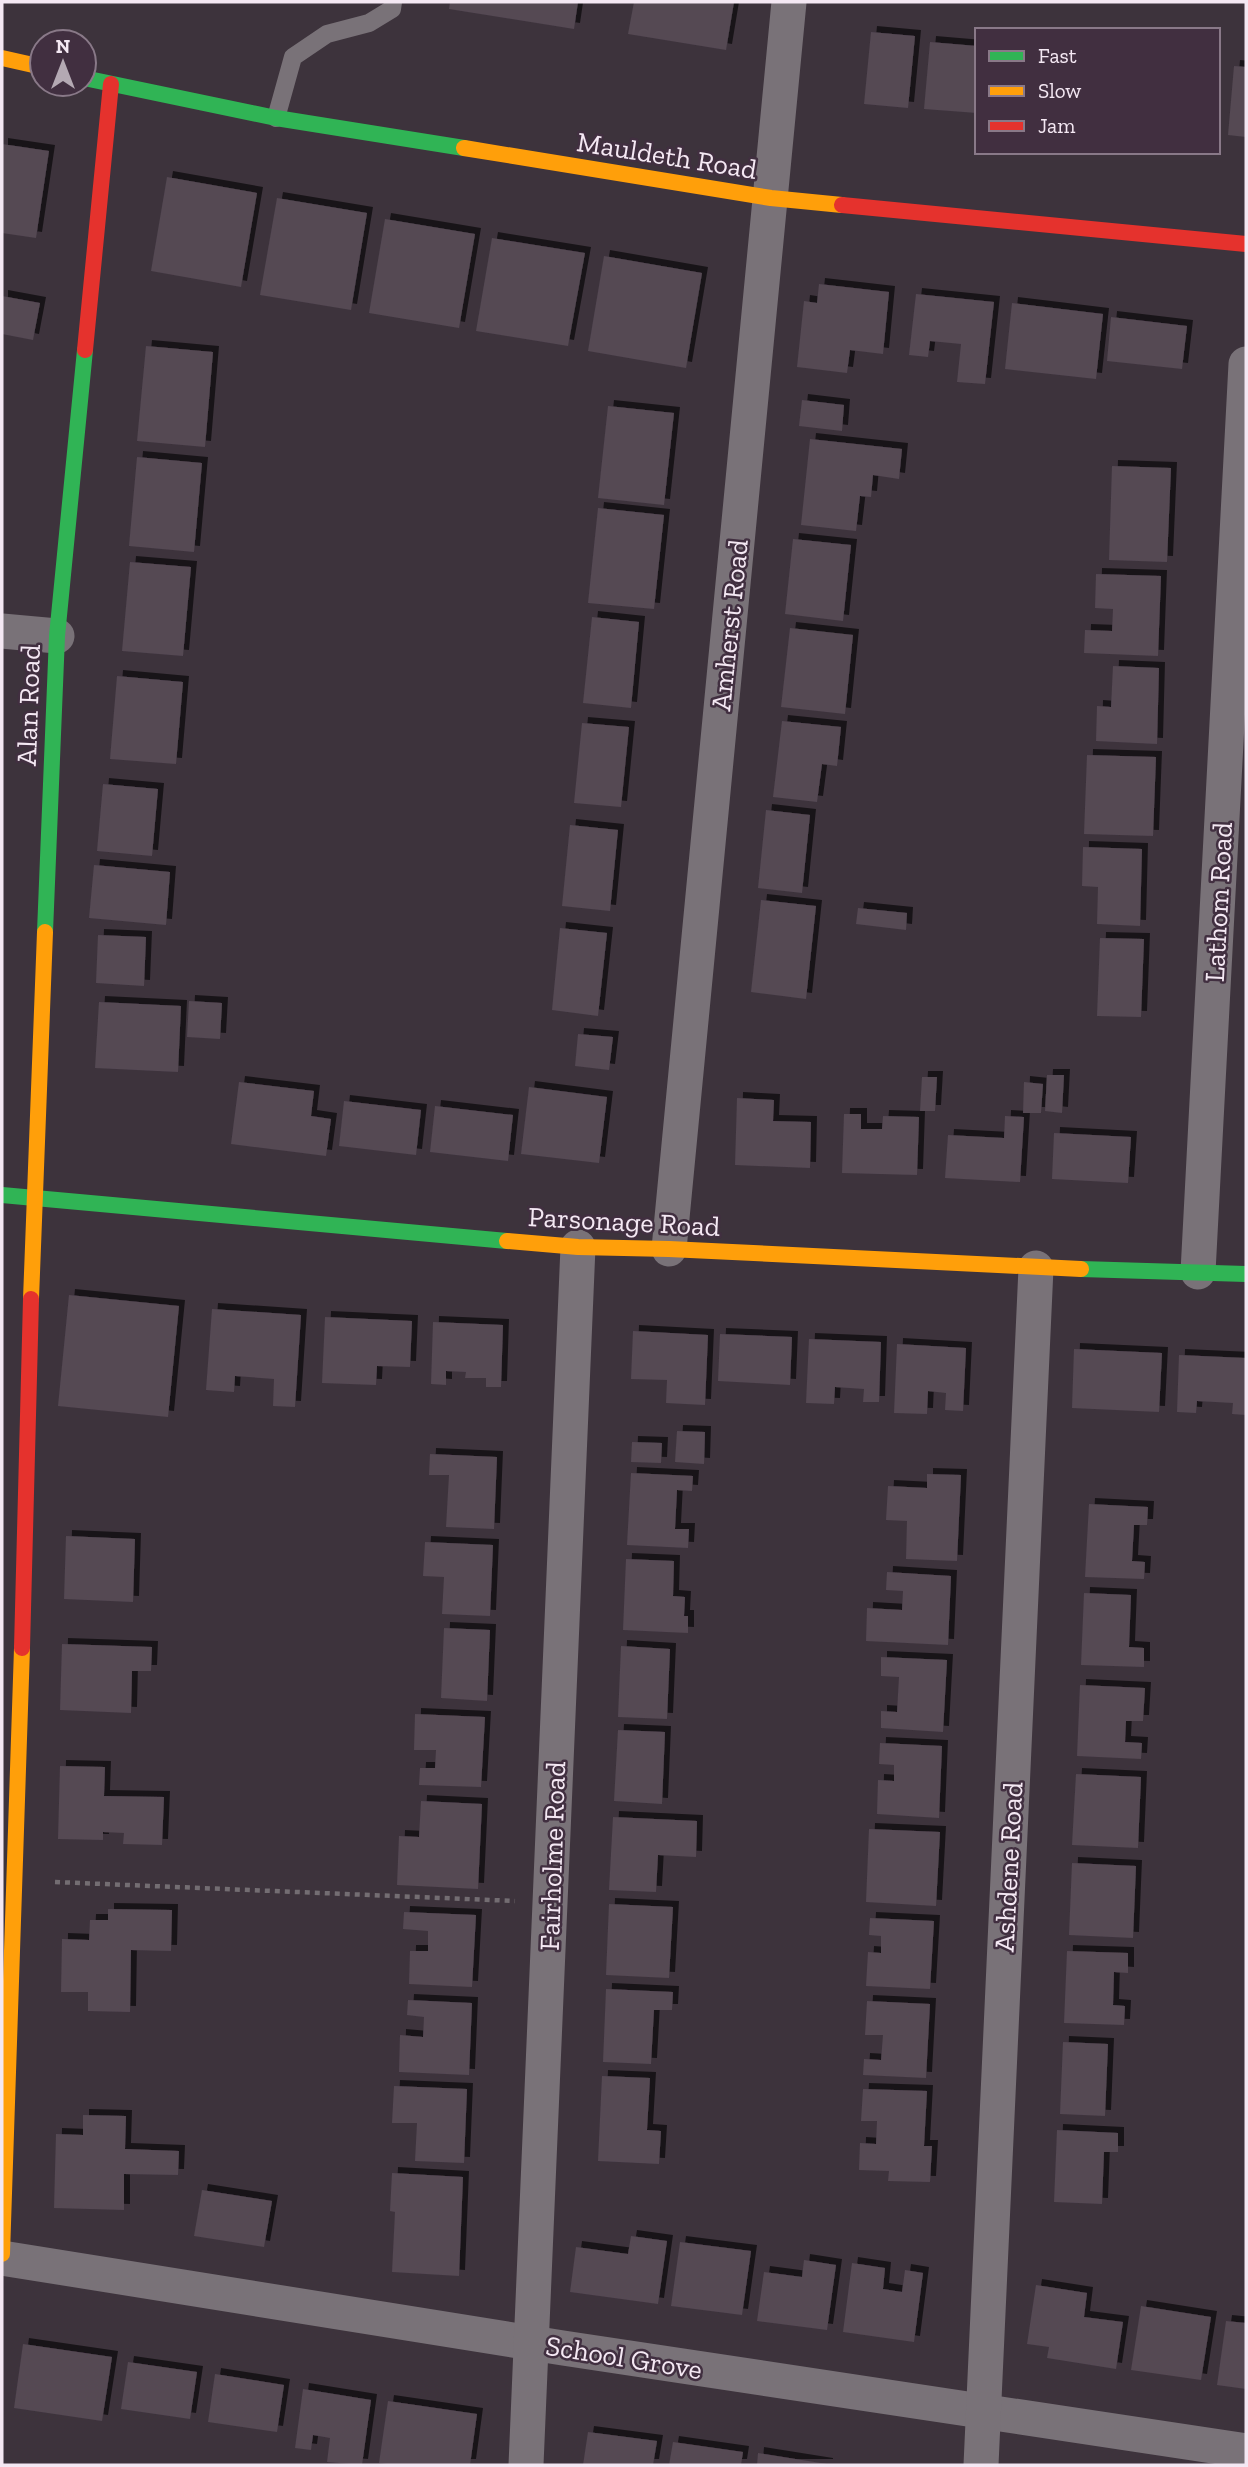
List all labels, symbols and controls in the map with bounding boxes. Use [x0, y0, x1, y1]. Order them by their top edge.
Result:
north arrow [28, 28, 98, 98]
legend [975, 28, 1220, 154]
text: N [56, 35, 70, 58]
text: Fast [1038, 43, 1077, 68]
text: Slow [1038, 78, 1081, 103]
text: Jam [1038, 113, 1075, 138]
street label: Mauldeth Road [574, 125, 759, 186]
street label: Amherst Road [704, 538, 755, 712]
street label: Alan Road [10, 644, 47, 766]
street label: Lathom Road [1198, 821, 1239, 983]
street label: Parsonage Road [527, 1200, 721, 1243]
street label: Fairholme Road [533, 1761, 572, 1951]
street label: Ashdene Road [988, 1781, 1029, 1953]
street label: School Grove [543, 2329, 705, 2386]

